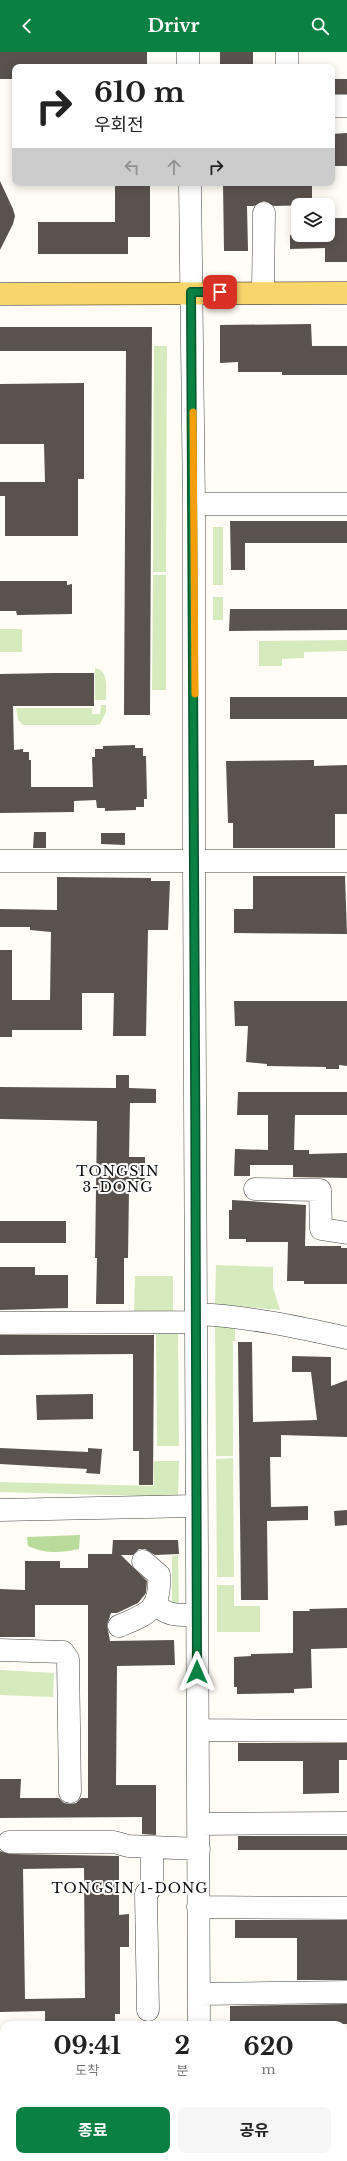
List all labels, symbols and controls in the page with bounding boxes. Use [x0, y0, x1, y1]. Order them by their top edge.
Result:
icon: back [16, 15, 38, 37]
text: Drivr [147, 15, 200, 37]
icon: search [309, 15, 331, 37]
text: 610 m [94, 75, 185, 110]
icon: right [28, 80, 80, 132]
text: 우회전 [94, 114, 144, 136]
icon: left [121, 156, 143, 178]
icon: ahead [163, 156, 185, 178]
icon: right [205, 156, 227, 178]
map controls [291, 198, 335, 242]
button: layers [291, 198, 335, 242]
pin [203, 275, 237, 309]
icon: arrive [209, 281, 231, 303]
district label: TONGSIN 3-DONG [76, 1162, 160, 1196]
position arrow [176, 1651, 218, 1693]
district label: TONGSIN 1-DONG [52, 1879, 208, 1897]
text: 09:41 [53, 2031, 121, 2060]
text: 2 [174, 2031, 190, 2060]
text: 620 [244, 2032, 294, 2061]
text: m [262, 2061, 276, 2078]
text: 도착 [75, 2062, 99, 2079]
text: 분 [176, 2062, 188, 2079]
button: 종료 [16, 2107, 170, 2153]
button: 공유 [178, 2107, 331, 2153]

